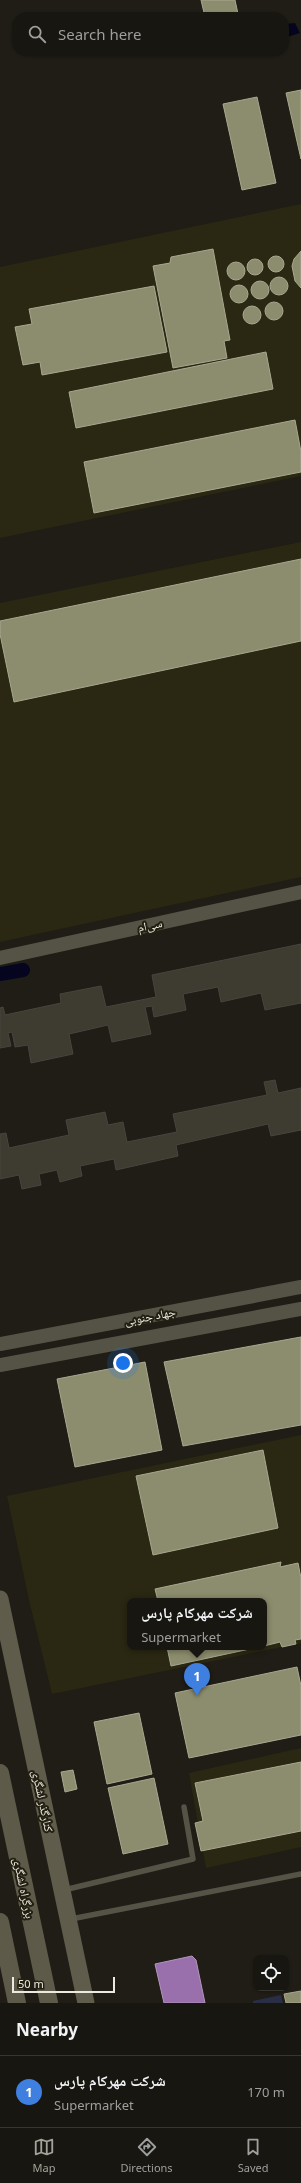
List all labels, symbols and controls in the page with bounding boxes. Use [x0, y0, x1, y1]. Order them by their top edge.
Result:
search box [12, 12, 289, 56]
icon: search [26, 23, 48, 45]
text: Search here [58, 24, 141, 44]
street label: سی‌ام [136, 914, 164, 936]
street label: جهاد جنوبی [123, 1303, 177, 1329]
your location [113, 1353, 133, 1373]
popup [127, 1598, 267, 1650]
text: شرکت مهرکام پارس [141, 1602, 253, 1622]
text: Supermarket [141, 1628, 221, 1646]
pin: 1 [184, 1663, 210, 1696]
street label: کنارگذر لشگری [28, 1768, 58, 1834]
street label: بزرگراه لشگری [9, 1856, 39, 1920]
map controls [253, 1955, 289, 1991]
button: locate [253, 1955, 289, 1991]
scale bar [12, 1975, 115, 1994]
text: 50 m [18, 1976, 44, 1991]
text: Nearby [16, 2018, 78, 2041]
text: شرکت مهرکام پارس [54, 2070, 166, 2090]
text: 1 [25, 2083, 33, 2101]
text: 170 m [247, 2083, 285, 2101]
text: Supermarket [54, 2096, 134, 2114]
tab: Map [33, 2136, 55, 2175]
tab: Directions [120, 2136, 173, 2175]
tab: Saved [238, 2136, 268, 2175]

